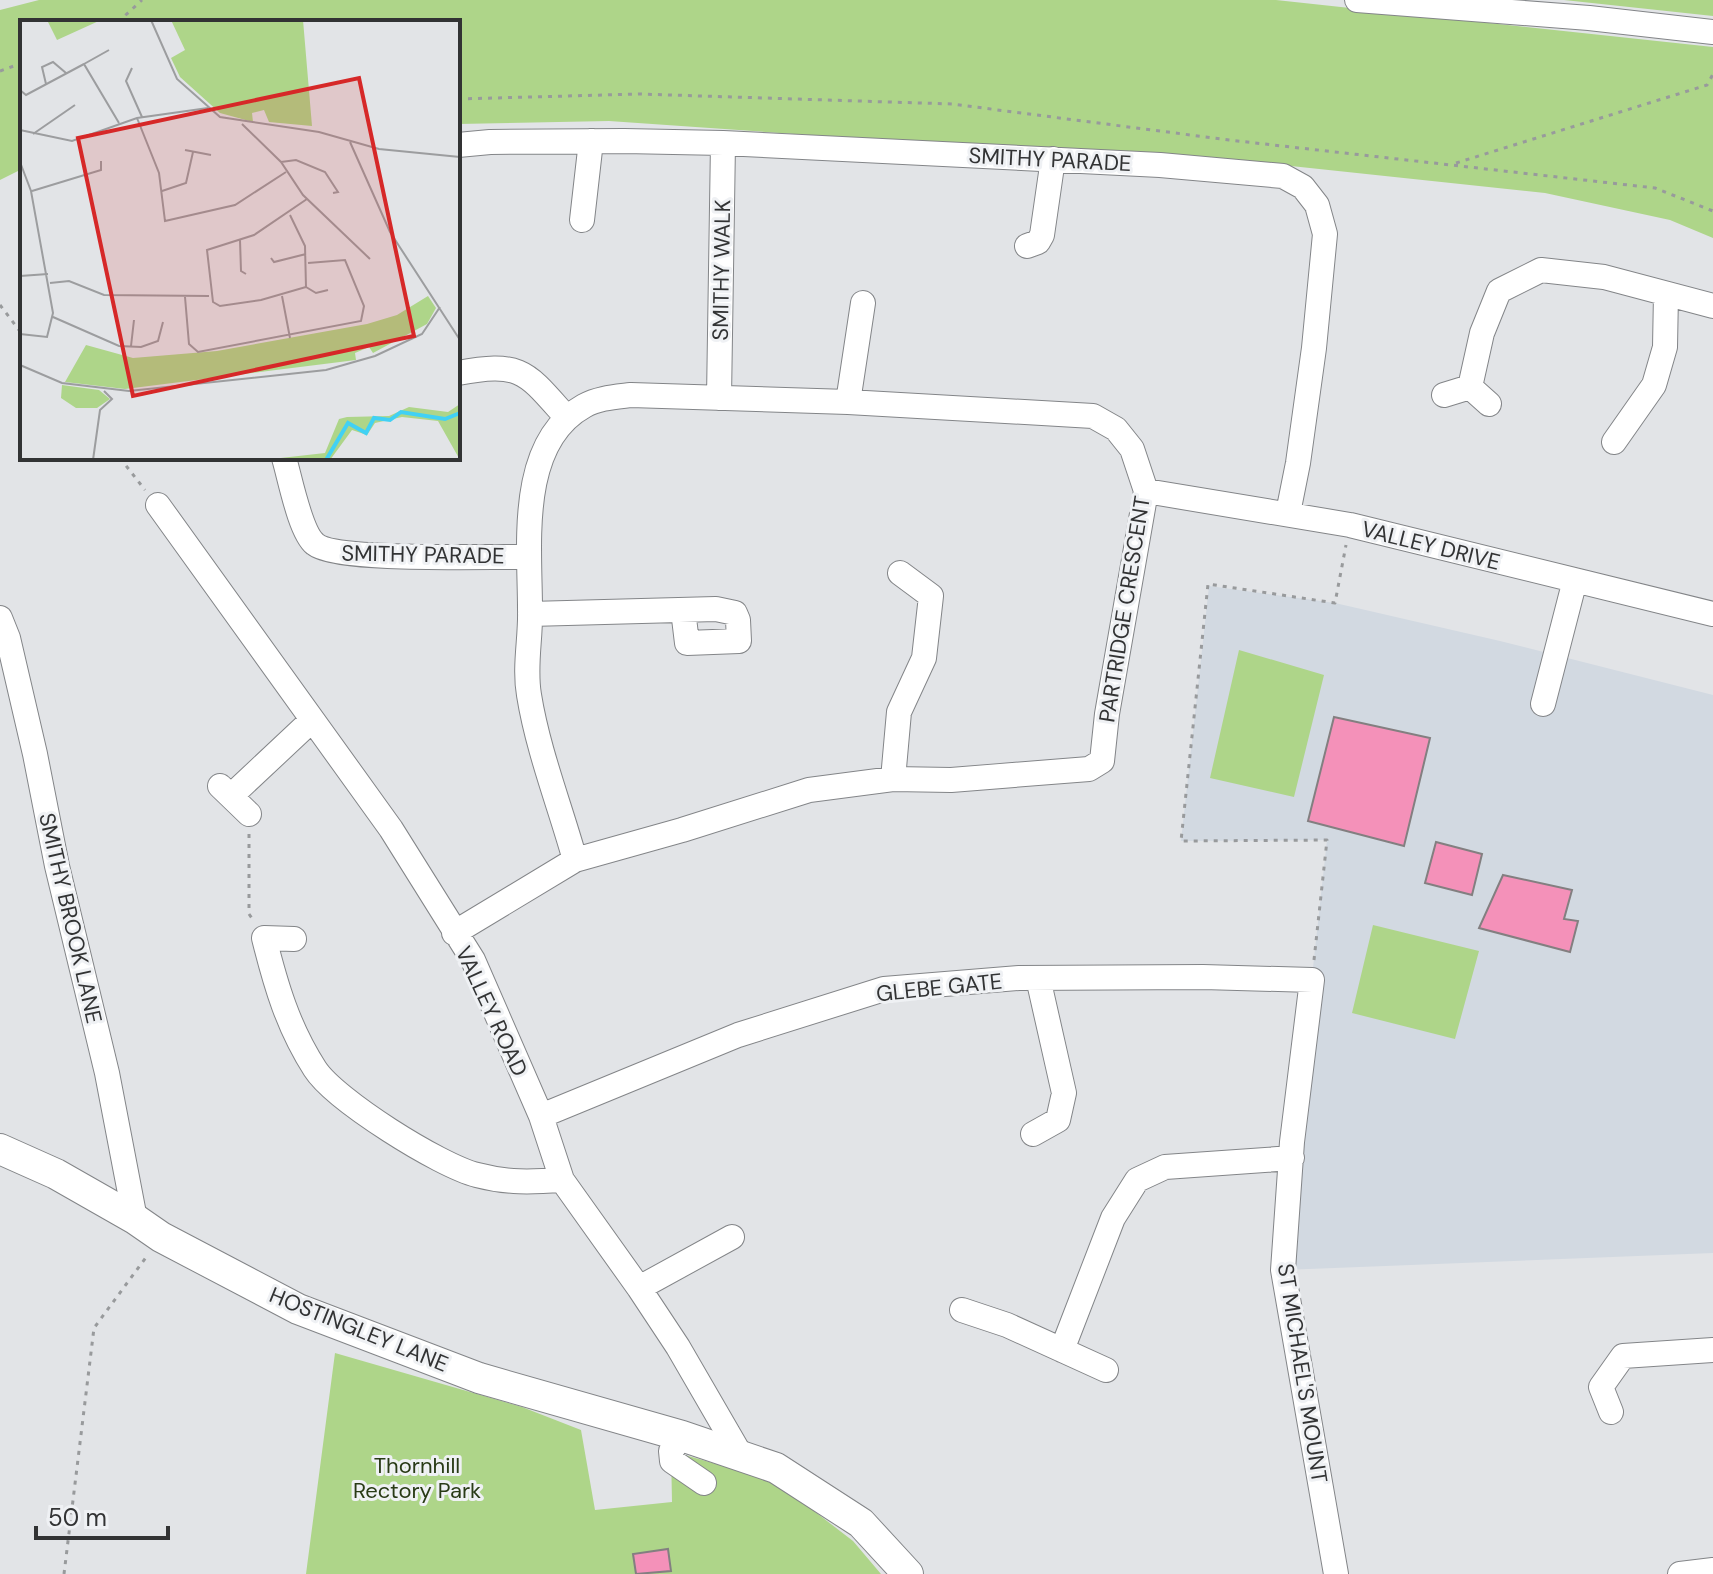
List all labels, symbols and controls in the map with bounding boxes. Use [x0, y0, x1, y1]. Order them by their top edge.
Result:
inset map [20, 20, 460, 460]
street label: SMITHY PARADE [968, 141, 1132, 178]
street label: SMITHY WALK [706, 199, 737, 341]
street label: PARTRIDGE CRESCENT [1092, 494, 1157, 724]
street label: VALLEY DRIVE [1359, 514, 1503, 577]
street label: SMITHY PARADE [341, 539, 505, 570]
street label: SMITHY BROOK LANE [32, 810, 109, 1026]
street label: VALLEY ROAD [449, 942, 534, 1081]
street label: GLEBE GATE [875, 966, 1004, 1009]
street label: ST MICHAEL'S MOUNT [1271, 1261, 1334, 1485]
street label: HOSTINGLEY LANE [265, 1280, 452, 1379]
park label: Thornhill Rectory Park [353, 1451, 481, 1505]
scale bar [36, 1490, 168, 1540]
text: 50 m [48, 1502, 107, 1533]

